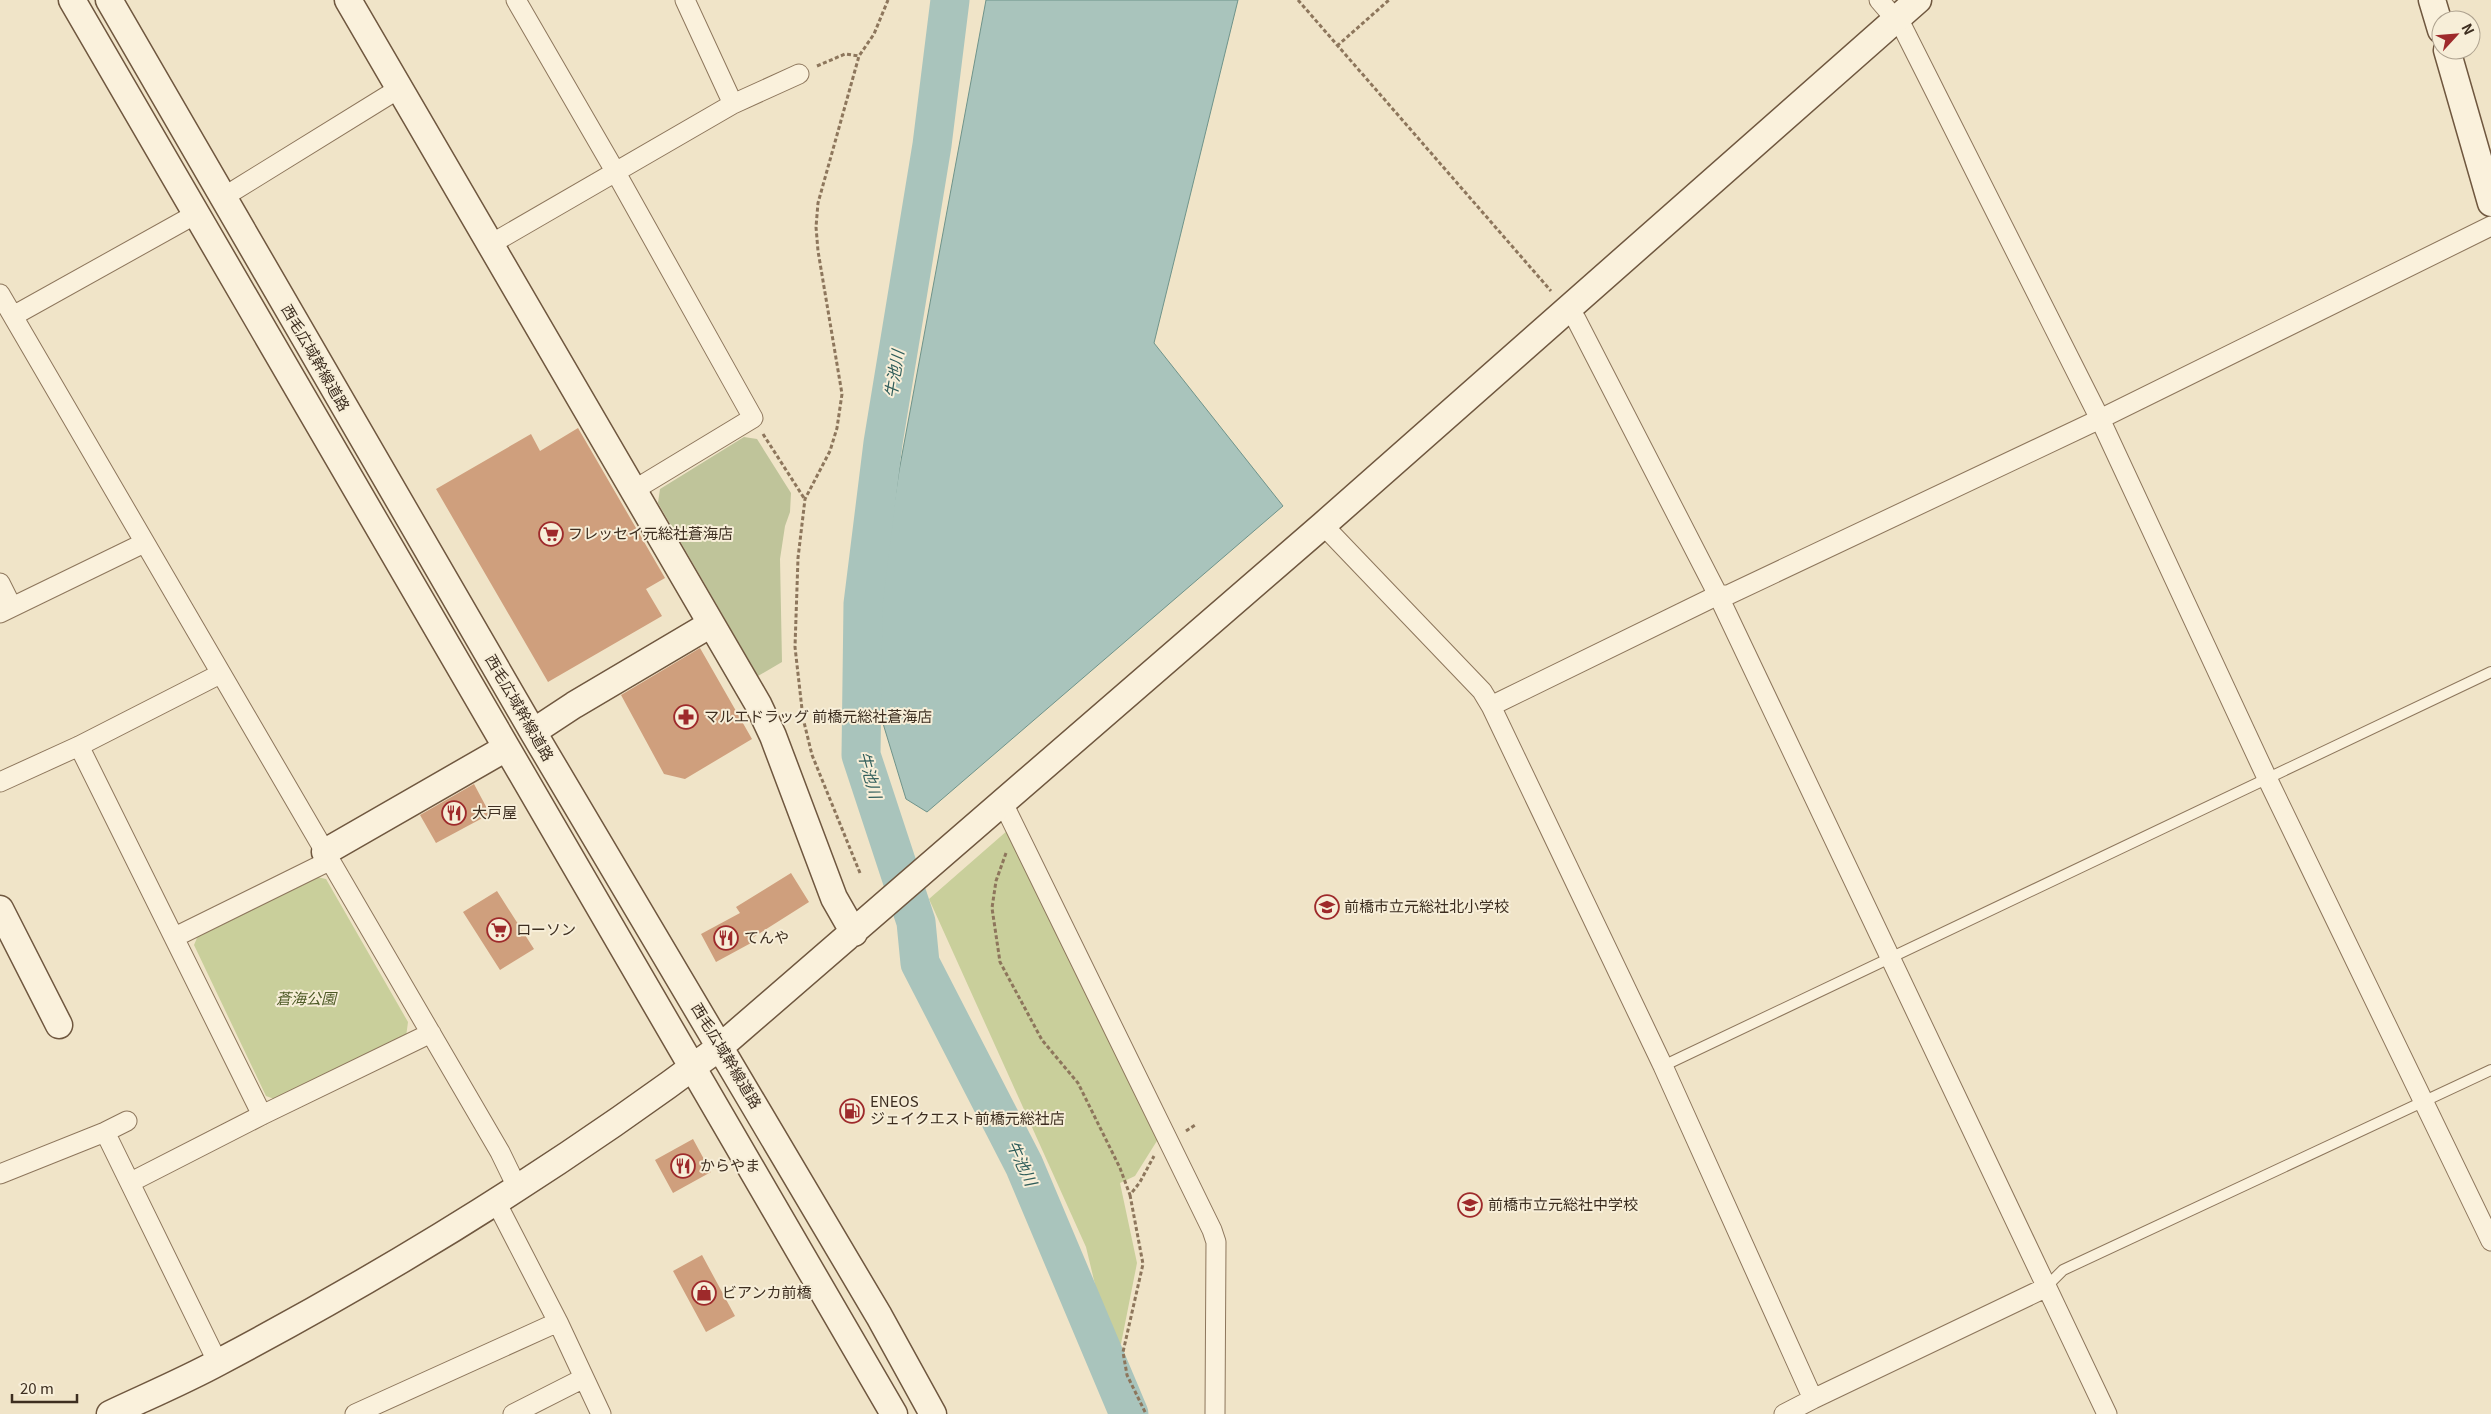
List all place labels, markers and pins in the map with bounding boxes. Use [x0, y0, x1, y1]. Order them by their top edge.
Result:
supermarket icon: フレッセイ元総社蒼海店 [538, 521, 564, 547]
place label: フレッセイ元総社蒼海店 [568, 522, 733, 543]
pharmacy icon: マルエドラッグ 前橋元総社蒼海店 [673, 704, 699, 730]
place label: マルエドラッグ 前橋元総社蒼海店 [704, 705, 932, 726]
restaurant icon: 大戸屋 [441, 800, 467, 826]
place label: 大戸屋 [472, 801, 517, 822]
school or university icon: 前橋市立元総社北小学校 [1314, 894, 1340, 920]
place label: 前橋市立元総社北小学校 [1344, 895, 1509, 916]
supermarket icon: ローソン [486, 917, 512, 943]
place label: ローソン [516, 918, 576, 939]
restaurant icon: てんや [713, 925, 739, 951]
place label: てんや [744, 926, 789, 947]
place label: ENEOS ジェイクエスト前橋元総社店 [870, 1090, 1065, 1128]
fuel station icon: ENEOS ジェイクエスト前橋元総社店 [839, 1098, 865, 1124]
restaurant icon: からやま [670, 1153, 696, 1179]
place label: からやま [700, 1154, 760, 1175]
school or university icon: 前橋市立元総社中学校 [1457, 1192, 1483, 1218]
place label: 前橋市立元総社中学校 [1488, 1193, 1638, 1214]
shop icon: ビアンカ前橋 [691, 1280, 717, 1306]
place label: ビアンカ前橋 [722, 1281, 811, 1302]

